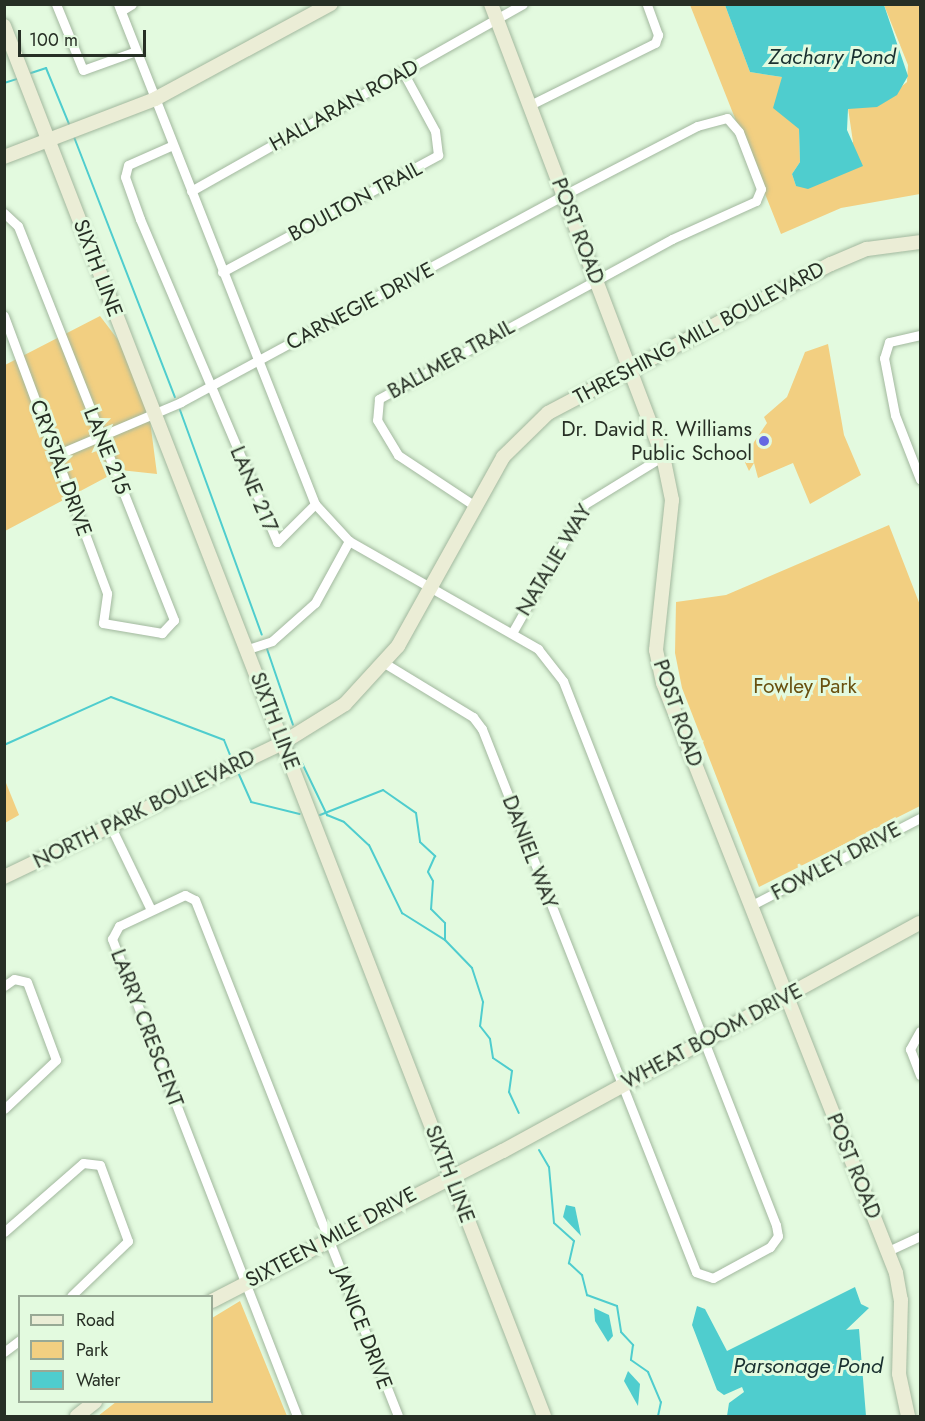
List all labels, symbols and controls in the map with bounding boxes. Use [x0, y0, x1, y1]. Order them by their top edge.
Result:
scale bar [21, 18, 148, 56]
text: 100 m [29, 27, 78, 53]
water label: Zachary Pond [768, 44, 896, 70]
street label: HALLARAN ROAD [265, 54, 423, 156]
street label: BOULTON TRAIL [284, 155, 426, 247]
street label: POST ROAD [546, 174, 610, 288]
street label: SIXTH LINE [68, 216, 128, 320]
street label: THRESHING MILL BOULEVARD [569, 256, 829, 410]
street label: CARNEGIE DRIVE [282, 257, 438, 355]
street label: BALLMER TRAIL [383, 314, 519, 404]
street label: CRYSTAL DRIVE [25, 396, 97, 540]
street label: LANE 215 [78, 404, 136, 498]
place label: Dr. David R. Williams Public School [561, 416, 752, 466]
marker: Dr. David R. Williams Public School [757, 434, 771, 448]
street label: LANE 217 [225, 442, 283, 536]
street label: NATALIE WAY [511, 500, 597, 620]
street label: POST ROAD [648, 656, 708, 770]
street label: SIXTH LINE [245, 669, 305, 773]
park label: Fowley Park [753, 673, 857, 699]
street label: NORTH PARK BOULEVARD [29, 744, 259, 874]
street label: DANIEL WAY [497, 792, 563, 912]
street label: FOWLEY DRIVE [767, 816, 905, 906]
street label: LARRY CRESCENT [105, 946, 189, 1110]
street label: WHEAT BOOM DRIVE [618, 978, 806, 1094]
street label: POST ROAD [821, 1110, 887, 1222]
street label: SIXTH LINE [420, 1122, 480, 1226]
street label: SIXTEEN MILE DRIVE [241, 1181, 421, 1293]
street label: JANICE DRIVE [328, 1263, 398, 1393]
legend [18, 1295, 213, 1403]
text: Road [76, 1307, 115, 1333]
text: Park [76, 1337, 108, 1363]
water label: Parsonage Pond [733, 1353, 883, 1379]
text: Water [76, 1367, 120, 1393]

